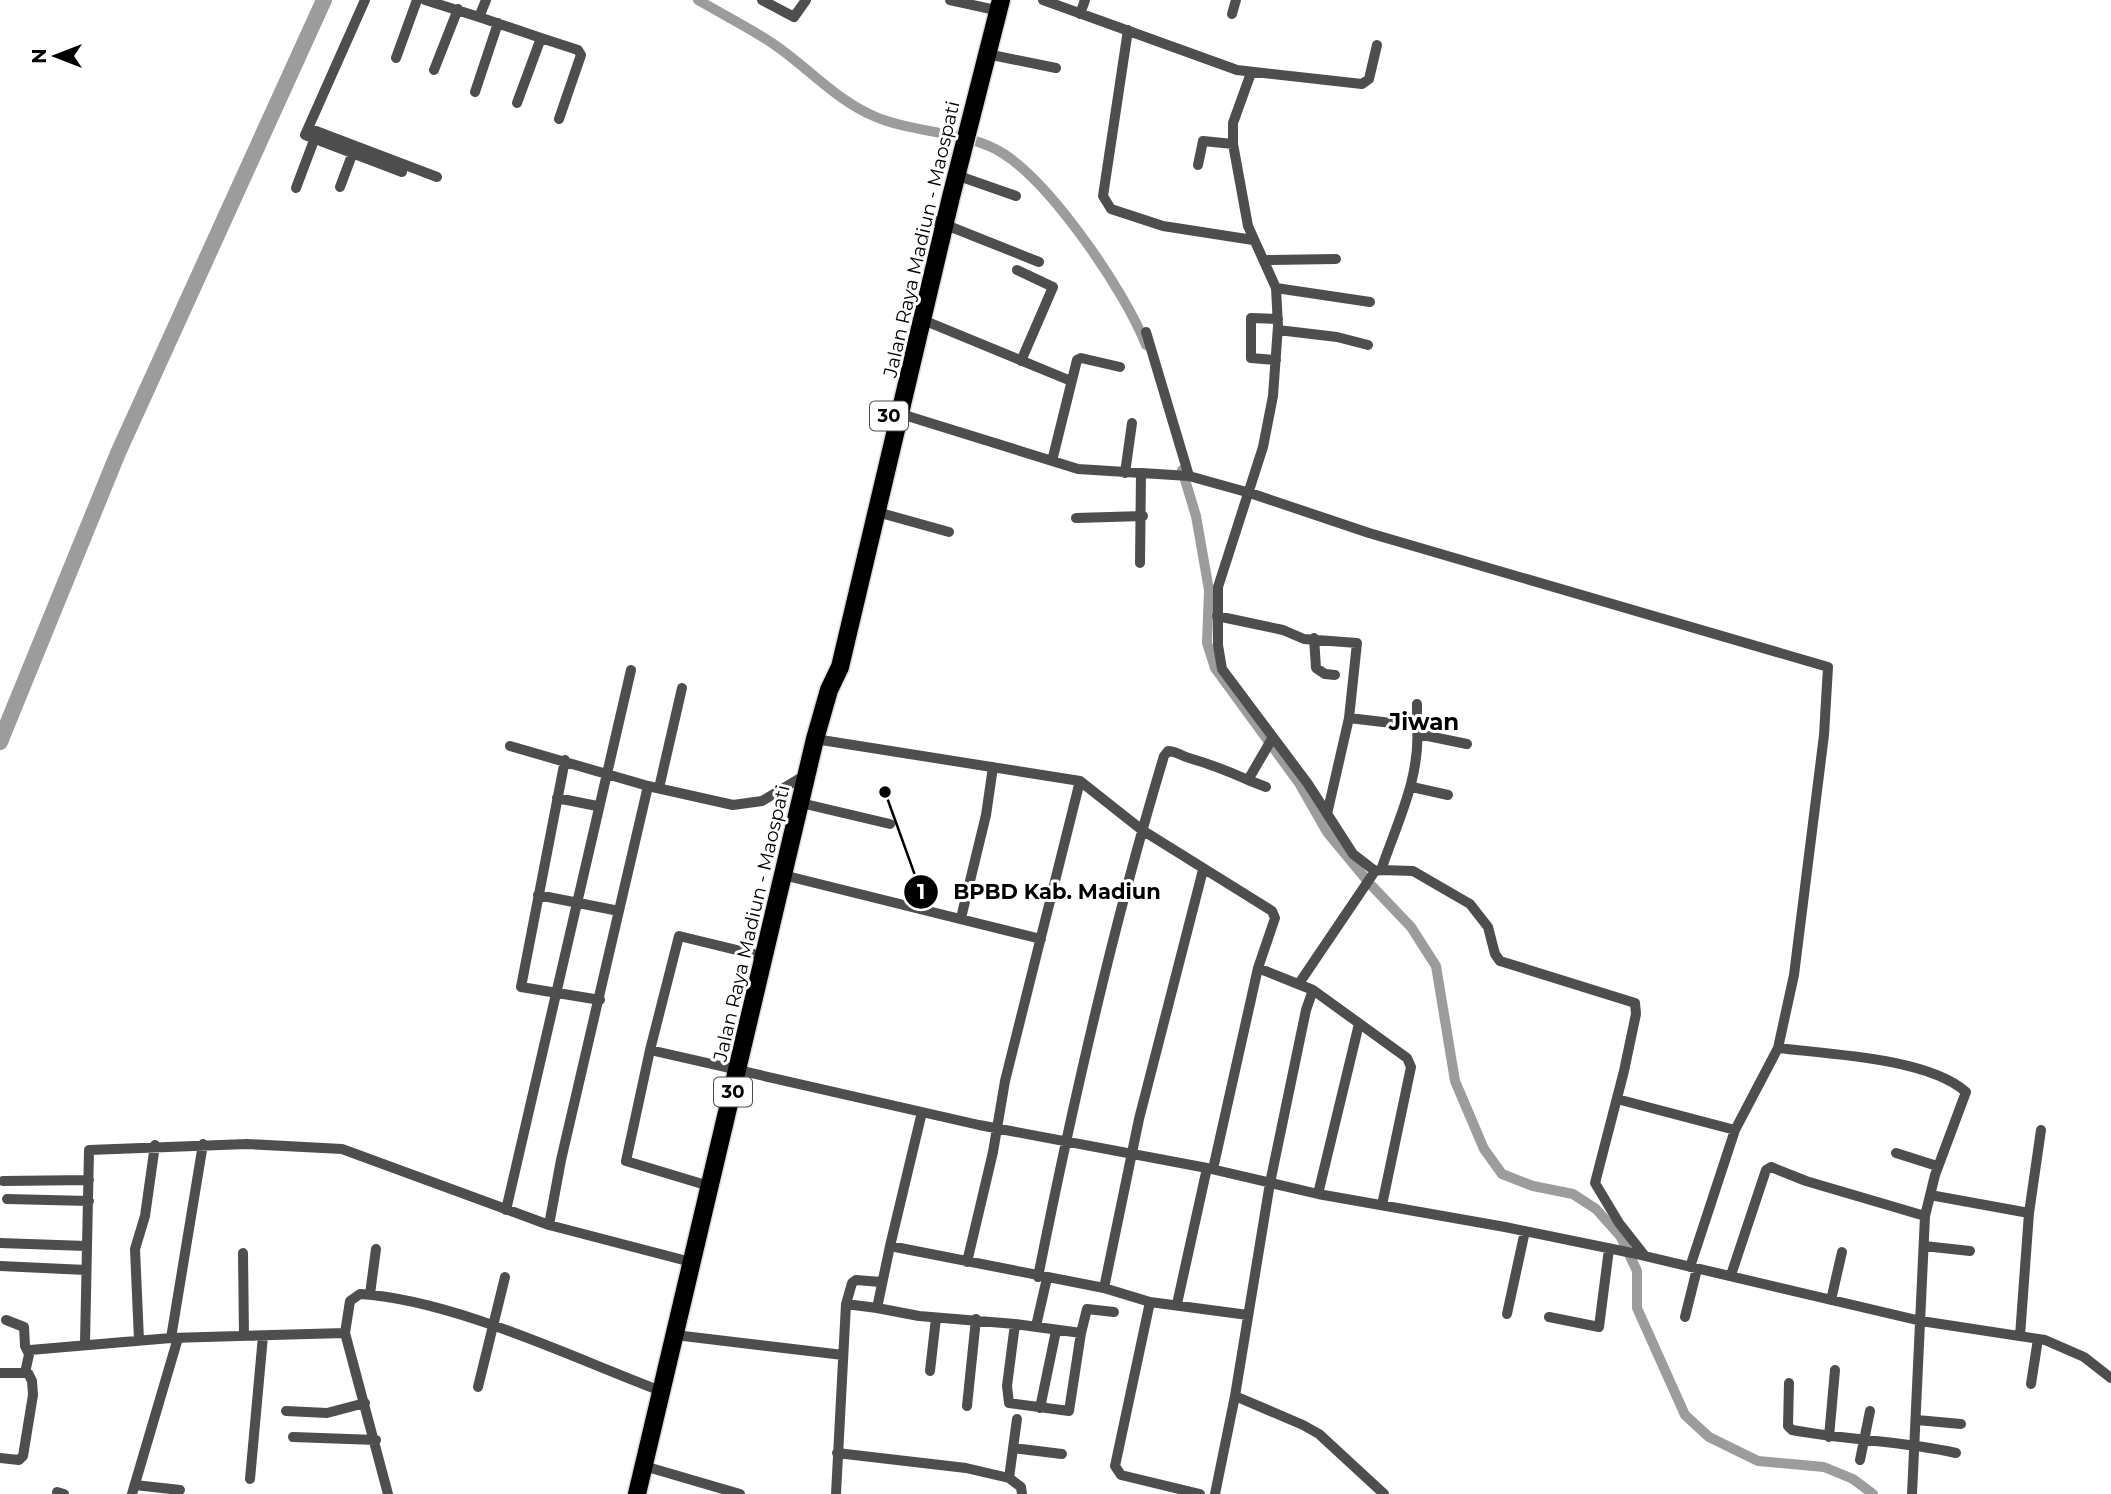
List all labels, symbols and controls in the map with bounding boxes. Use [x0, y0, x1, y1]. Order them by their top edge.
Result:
north arrow [21, 21, 91, 91]
text: N [28, 48, 51, 64]
street label: Jalan Raya Madiun - Maospati [878, 99, 965, 381]
road number: 30 [870, 402, 908, 430]
district label: Jiwan [1388, 708, 1459, 736]
street label: Jalan Raya Madiun - Maospati [708, 783, 795, 1065]
callout: BPBD Kab. Madiun [904, 871, 1174, 913]
text: 1 [917, 879, 925, 904]
text: BPBD Kab. Madiun [953, 879, 1161, 904]
road number: 30 [714, 1078, 752, 1106]

